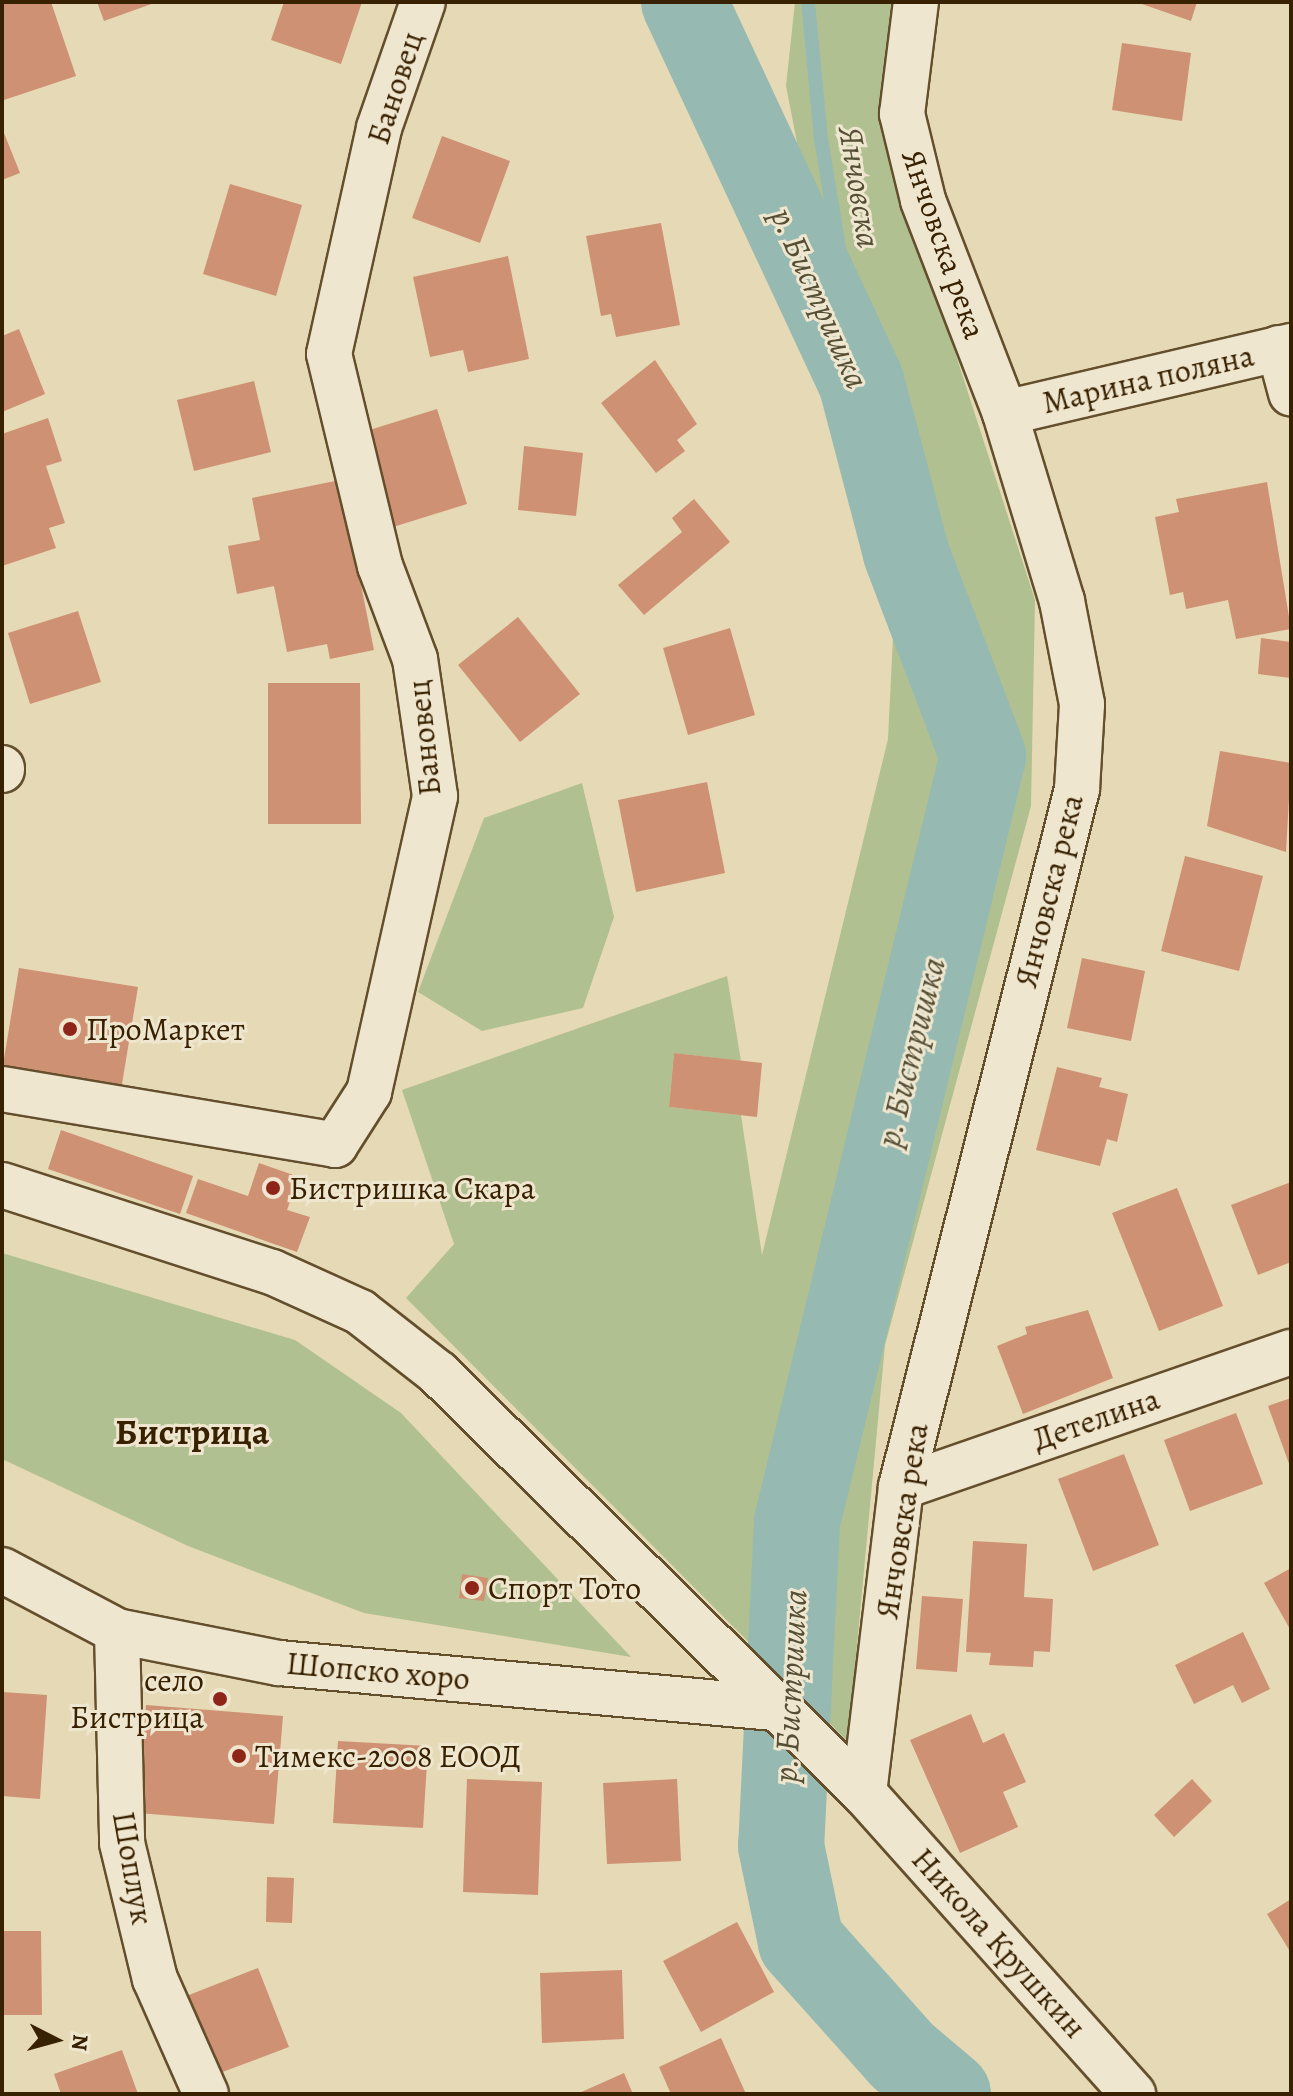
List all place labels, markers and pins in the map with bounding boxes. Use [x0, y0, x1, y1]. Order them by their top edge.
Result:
place label: ПроМаркет [86, 1010, 245, 1048]
marker: ПроМаркет [61, 1020, 79, 1038]
place label: Бистришка Скара [289, 1169, 535, 1207]
marker: Бистришка Скара [264, 1179, 282, 1197]
place label: Спорт Тото [488, 1569, 641, 1607]
marker: Спорт Тото [463, 1579, 481, 1597]
place label: село Бистрица [70, 1662, 204, 1737]
marker: село Бистрица [211, 1690, 229, 1708]
place label: Тимекс-2008 ЕООД [255, 1737, 521, 1775]
marker: Тимекс-2008 ЕООД [230, 1747, 248, 1765]

